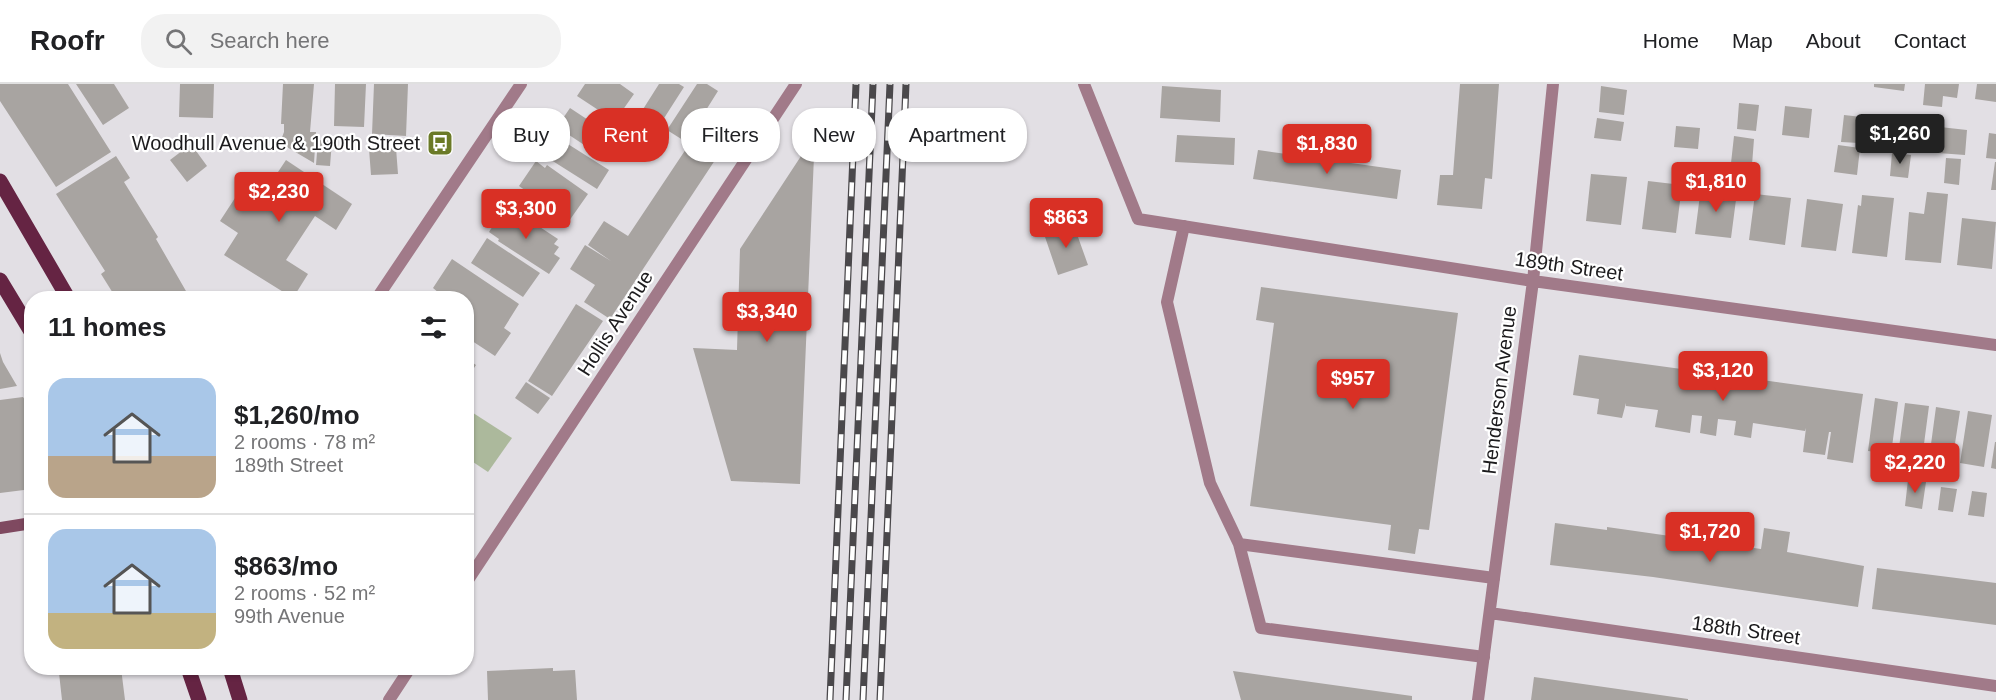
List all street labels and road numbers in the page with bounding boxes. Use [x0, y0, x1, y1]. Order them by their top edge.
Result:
street label: 189th Street [1514, 248, 1625, 285]
street label: Hollis Avenue [573, 266, 657, 380]
street label: Henderson Avenue [1478, 304, 1520, 476]
street label: 188th Street [1691, 612, 1802, 649]

